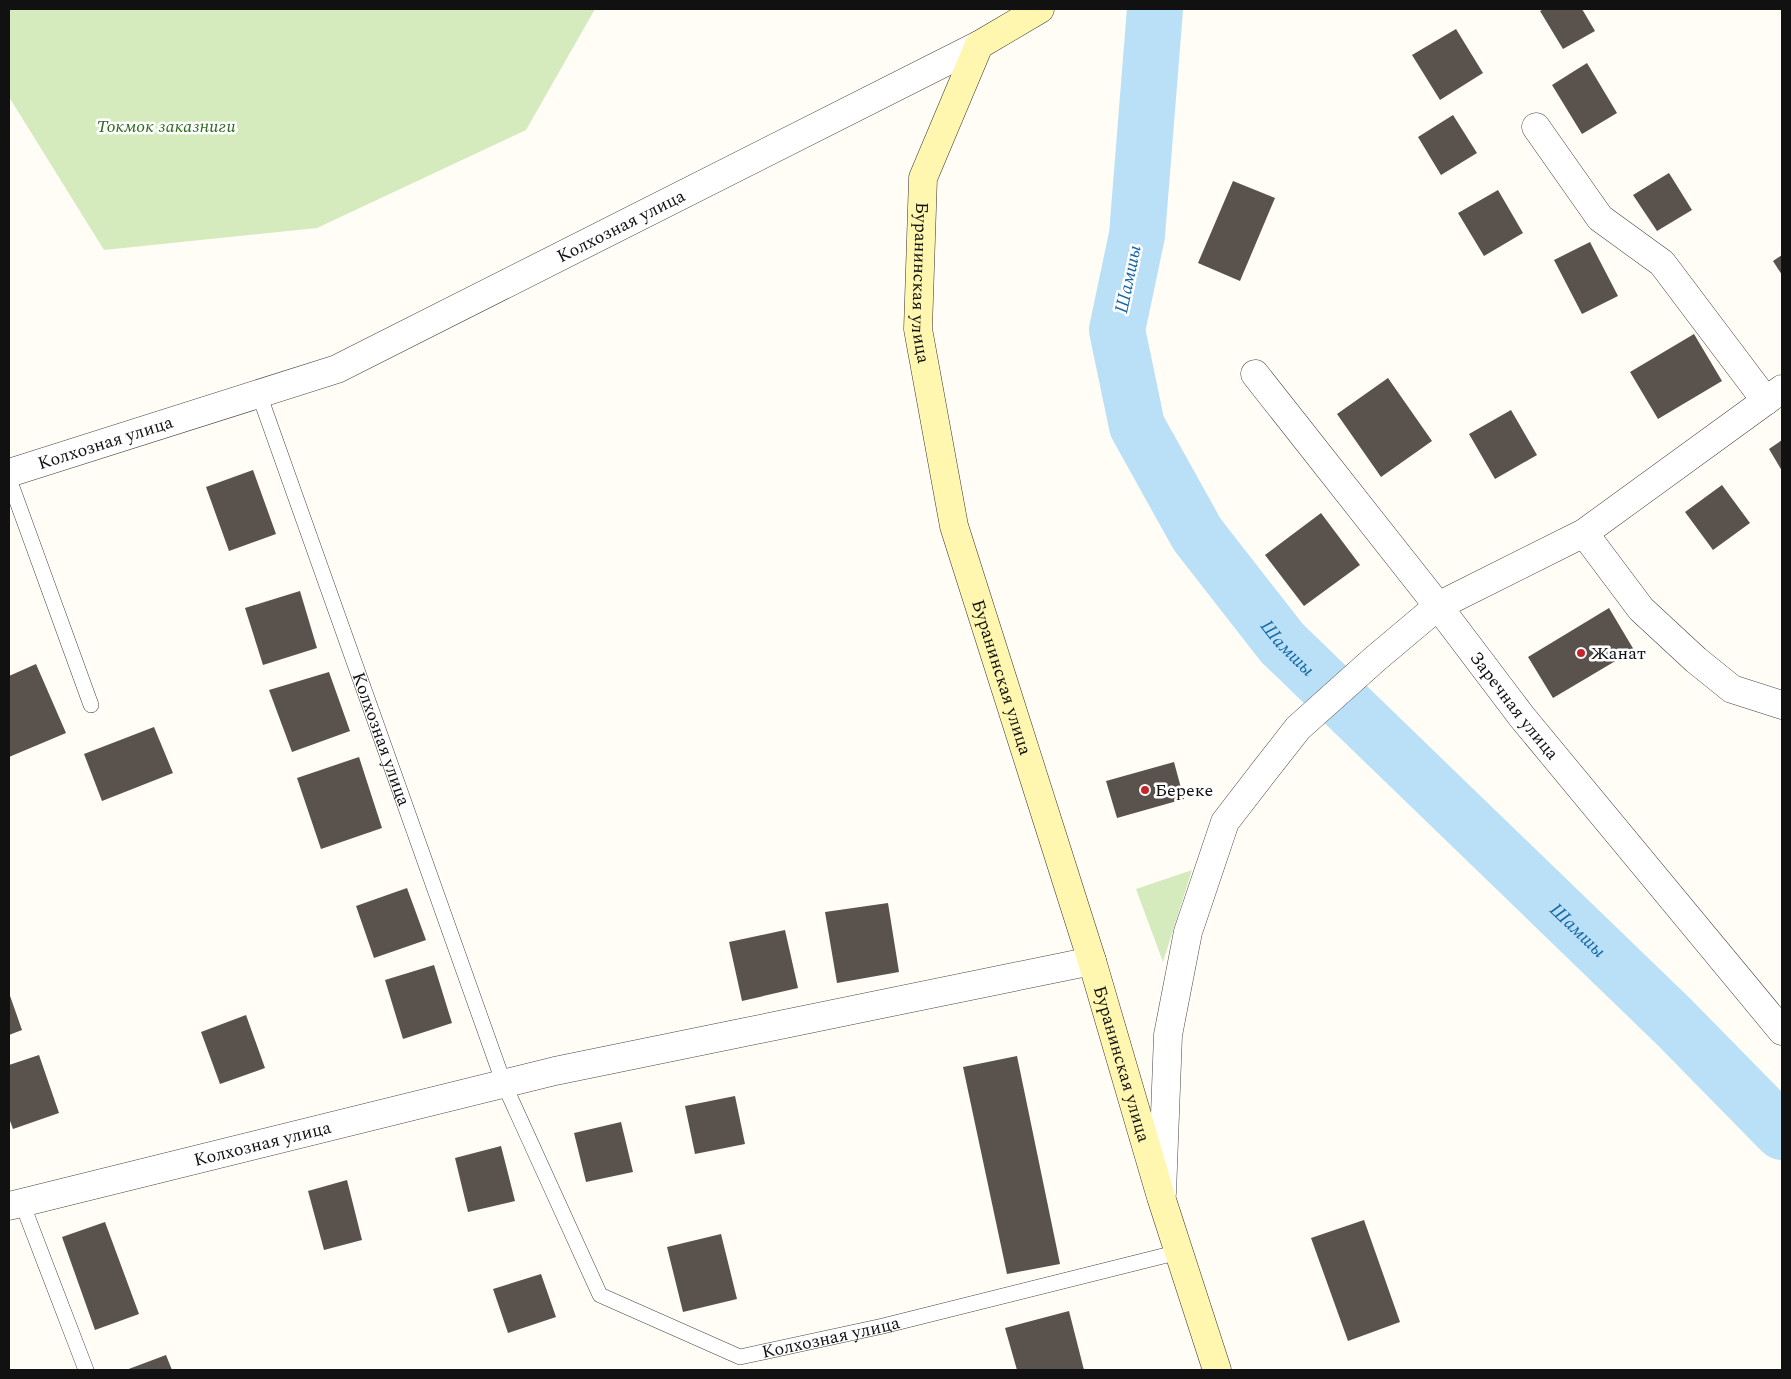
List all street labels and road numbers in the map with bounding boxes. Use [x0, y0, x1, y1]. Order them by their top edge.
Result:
street label: Колхозная улица [552, 182, 690, 270]
street label: Буранинская улица [904, 201, 937, 366]
street label: Колхозная улица [34, 409, 177, 477]
street label: Буранинская улица [964, 596, 1039, 759]
street label: Заречная улица [1463, 646, 1565, 766]
street label: Колхозная улица [345, 668, 417, 810]
street label: Буранинская улица [1086, 983, 1157, 1146]
street label: Колхозная улица [191, 1114, 334, 1174]
street label: Колхозная улица [759, 1309, 903, 1366]

